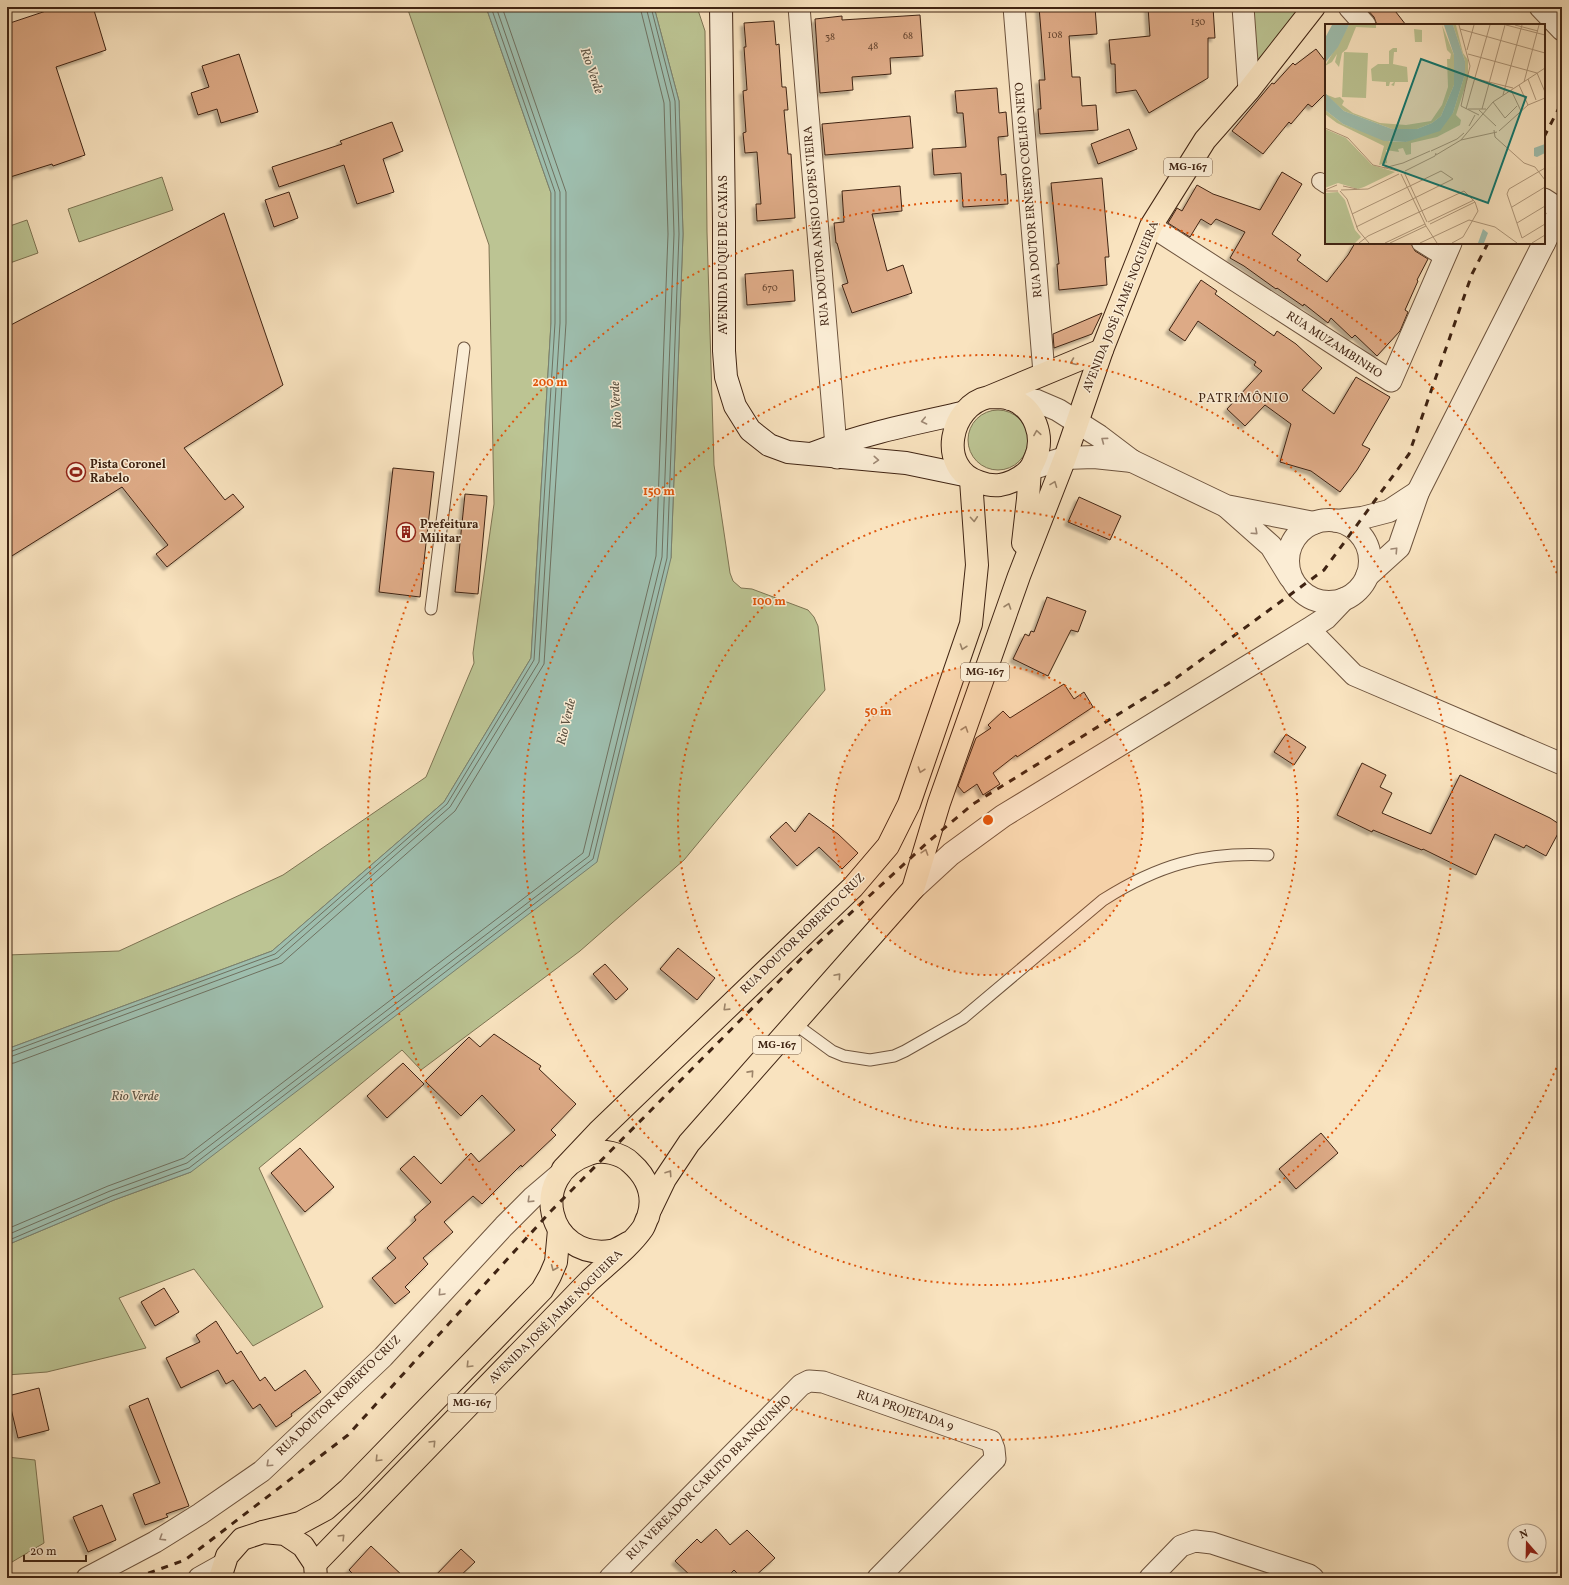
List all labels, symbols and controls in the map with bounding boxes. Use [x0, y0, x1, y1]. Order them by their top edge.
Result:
house number: 150 [1191, 15, 1205, 29]
inset map [1325, 24, 1545, 244]
house number: 108 [1048, 28, 1062, 42]
house number: 68 [903, 29, 913, 43]
house number: 38 [825, 30, 835, 44]
house number: 48 [868, 39, 878, 53]
water label: Rio Verde [575, 46, 607, 97]
street label: RUA DOUTOR ERNESTO COELHO NETO [1012, 81, 1046, 299]
street label: RUA DOUTOR ANÍSIO LOPES VIEIRA [799, 125, 834, 327]
road number: MG-167 [1164, 158, 1212, 176]
street label: AVENIDA DUQUE DE CAXIAS [716, 175, 732, 335]
street label: AVENIDA JOSÉ JAIME NOGUEIRA [1078, 218, 1163, 395]
house number: 670 [762, 281, 778, 295]
street label: RUA MUZAMBINHO [1283, 308, 1385, 382]
one-way arrow [1069, 357, 1076, 365]
text: 200 m [532, 375, 568, 391]
water label: Rio Verde [607, 381, 627, 429]
district label: PATRIMÔNIO [1198, 390, 1290, 408]
one-way arrow [921, 417, 927, 425]
one-way arrow [1034, 429, 1042, 436]
one-way arrow [1102, 438, 1109, 445]
one-way arrow [873, 456, 879, 465]
place label: Pista Coronel Rabelo [90, 457, 166, 487]
sports icon: Pista Coronel Rabelo [65, 461, 87, 483]
one-way arrow [1050, 481, 1058, 488]
text: 150 m [643, 484, 675, 500]
one-way arrow [969, 516, 978, 522]
place label: Prefeitura Militar [420, 517, 479, 547]
building icon: Prefeitura Militar [395, 521, 417, 543]
one-way arrow [1250, 527, 1258, 534]
one-way arrow [1390, 547, 1398, 555]
text: 100 m [752, 594, 786, 610]
one-way arrow [1003, 603, 1012, 610]
one-way arrow [960, 643, 968, 650]
road number: MG-167 [961, 663, 1009, 681]
water label: Rio Verde [553, 697, 581, 747]
text: 50 m [864, 704, 892, 720]
one-way arrow [960, 725, 969, 732]
one-way arrow [917, 766, 925, 773]
centre of rings [981, 813, 995, 827]
one-way arrow [920, 849, 929, 856]
street label: RUA DOUTOR ROBERTO CRUZ [737, 870, 869, 998]
one-way arrow [833, 973, 840, 981]
one-way arrow [723, 1003, 731, 1011]
road number: MG-167 [753, 1036, 801, 1054]
one-way arrow [747, 1070, 754, 1078]
water label: Rio Verde [111, 1088, 159, 1106]
one-way arrow [664, 1170, 672, 1177]
one-way arrow [528, 1195, 535, 1202]
street label: AVENIDA JOSÉ JAIME NOGUEIRA [485, 1245, 627, 1388]
one-way arrow [550, 1265, 558, 1272]
one-way arrow [438, 1289, 445, 1296]
street label: RUA DOUTOR ROBERTO CRUZ [273, 1332, 405, 1460]
one-way arrow [466, 1360, 473, 1368]
street label: RUA PROJETADA 9 [854, 1387, 956, 1435]
street label: RUA VEREADOR CARLITO BRANQUINHO [623, 1392, 795, 1564]
road number: MG-167 [448, 1394, 496, 1412]
one-way arrow [428, 1440, 436, 1448]
one-way arrow [375, 1454, 383, 1462]
one-way arrow [266, 1459, 274, 1467]
north arrow [1507, 1523, 1547, 1563]
text: N [1518, 1527, 1530, 1543]
one-way arrow [159, 1533, 166, 1540]
one-way arrow [337, 1534, 345, 1542]
scale bar [24, 1537, 86, 1563]
text: 20 m [30, 1544, 57, 1560]

